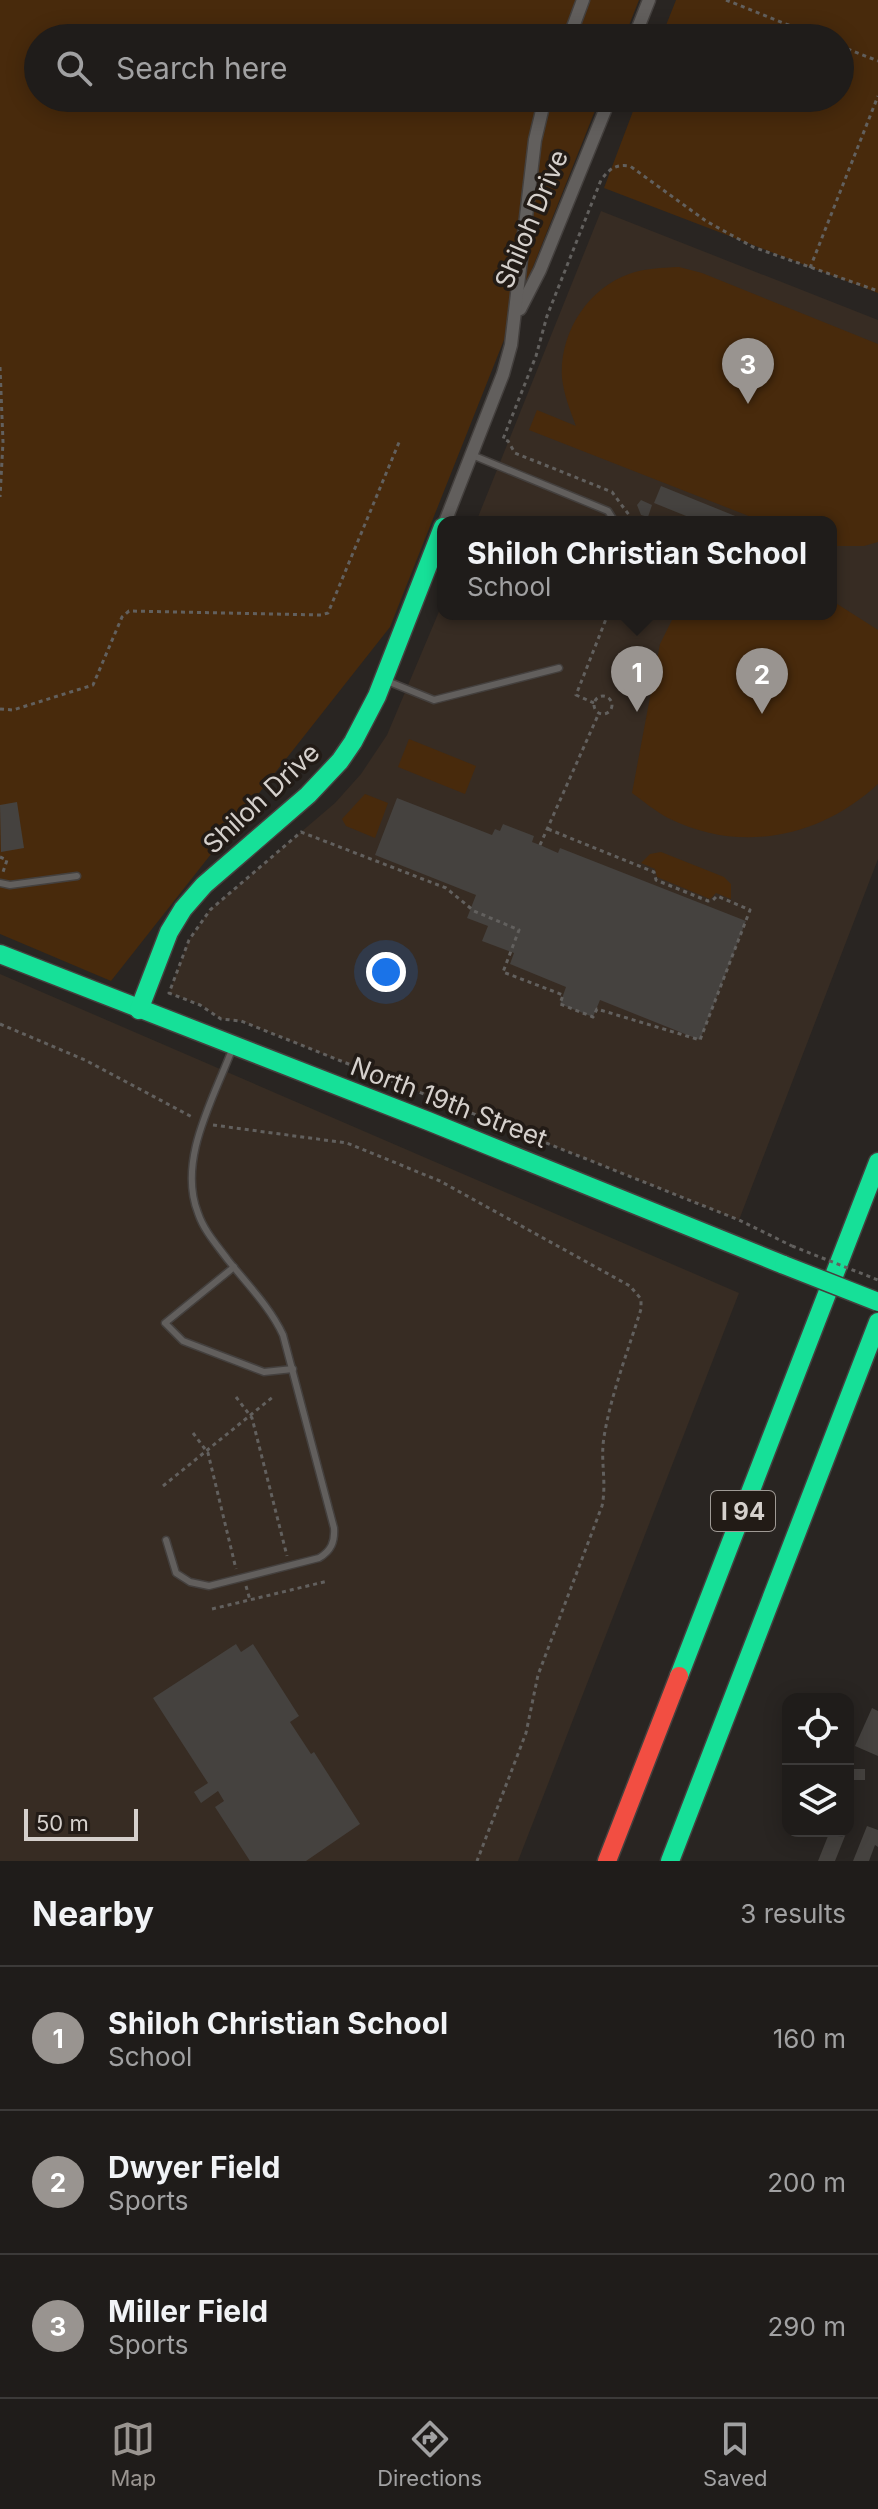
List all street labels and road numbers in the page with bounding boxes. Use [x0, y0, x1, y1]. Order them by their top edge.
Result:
street label: Shiloh Drive [488, 145, 574, 293]
street label: Shiloh Drive [197, 736, 325, 860]
street label: North 19th Street [346, 1050, 552, 1154]
road number: I 94 [711, 1491, 775, 1531]

